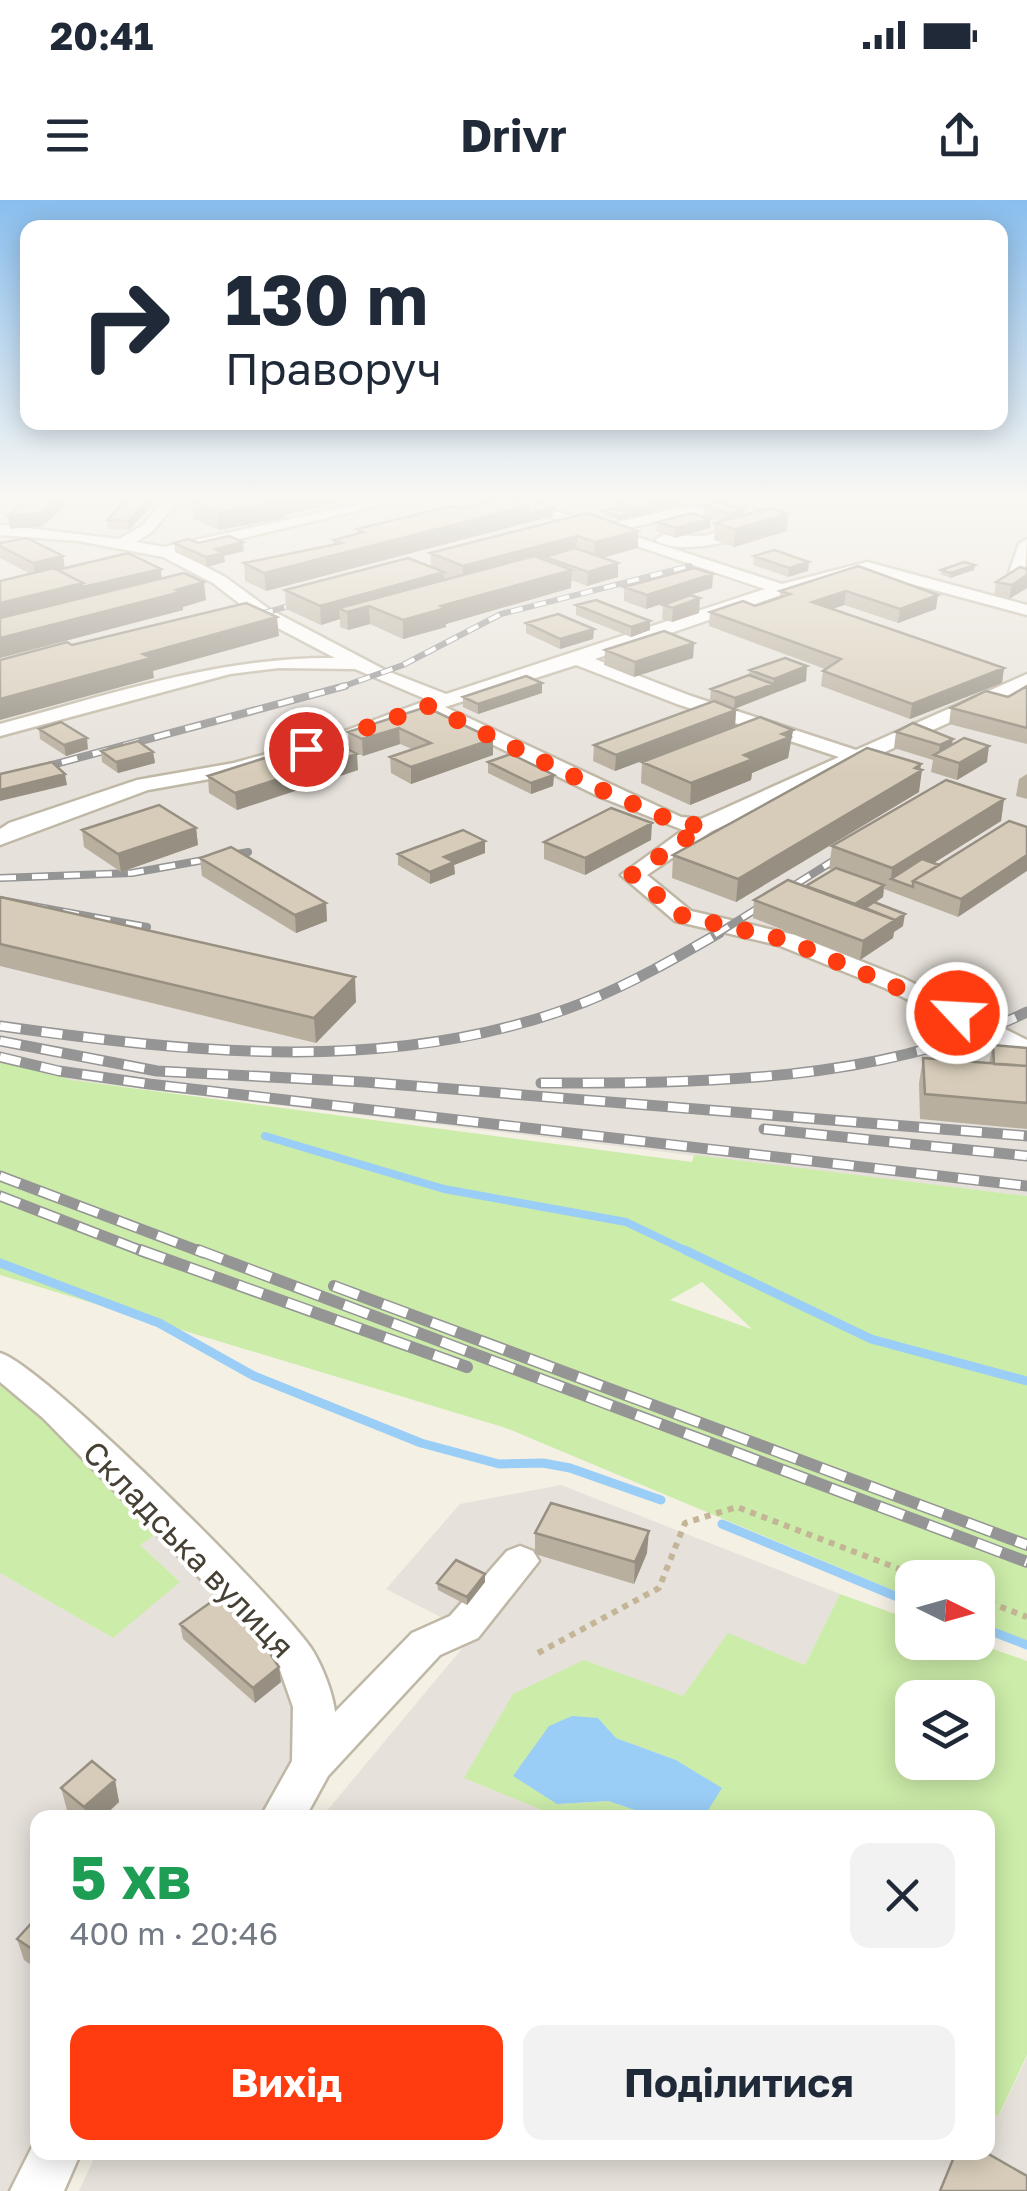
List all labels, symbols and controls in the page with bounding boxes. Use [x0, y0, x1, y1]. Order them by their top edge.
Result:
text: 20:41 [50, 13, 153, 58]
icon: menu [40, 108, 95, 163]
text: Drivr [460, 108, 567, 162]
icon: share [932, 108, 987, 163]
text: 130 m [225, 256, 428, 340]
icon: right [60, 260, 190, 390]
text: Праворуч [225, 341, 442, 395]
pin [264, 707, 349, 792]
icon: arrive [279, 722, 334, 777]
position arrow [905, 961, 1009, 1065]
street label: Складська вулиця [76, 1433, 302, 1665]
north arrow [895, 1560, 995, 1660]
map controls [895, 1560, 995, 1780]
button: layers [895, 1680, 995, 1780]
text: 5 хв [70, 1840, 191, 1912]
button: close [850, 1843, 955, 1948]
text: 400 m · 20:46 [70, 1914, 278, 1952]
button: Вихід [70, 2025, 503, 2140]
button: Поділитися [523, 2025, 955, 2140]

